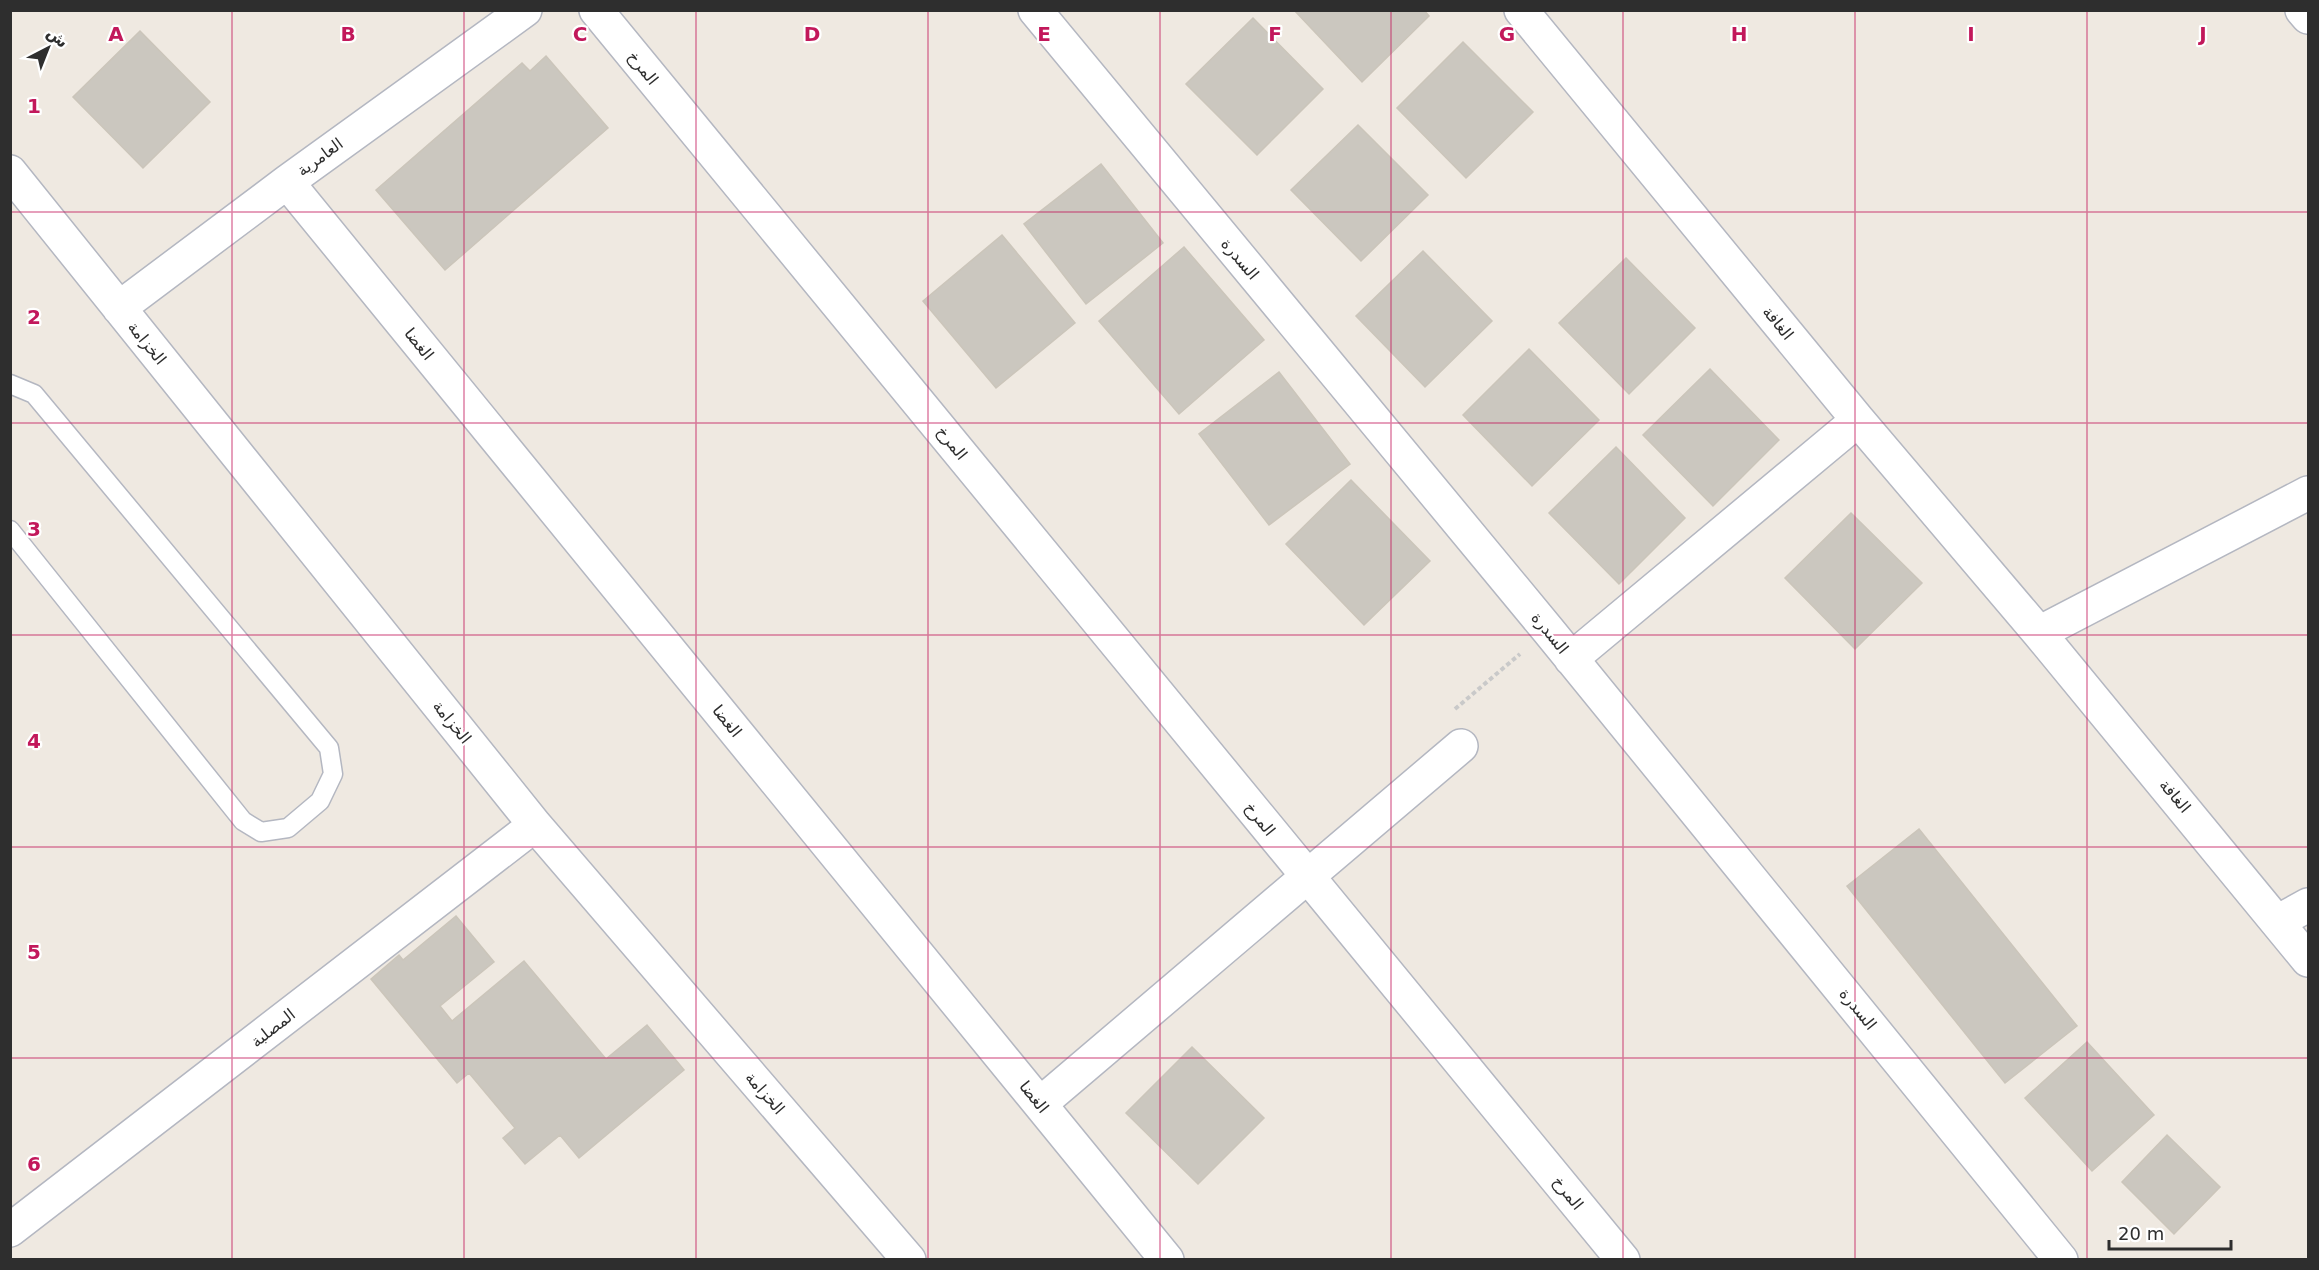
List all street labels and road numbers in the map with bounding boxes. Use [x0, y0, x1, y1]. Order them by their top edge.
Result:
street label: المرخ [623, 47, 662, 89]
street label: العامرية [293, 134, 347, 181]
street label: السدرة [1216, 234, 1263, 284]
street label: الغافة [1759, 302, 1797, 344]
street label: الخزامة [123, 318, 170, 369]
street label: الغضا [400, 324, 438, 364]
street label: المرخ [932, 422, 971, 464]
street label: السدرة [1527, 608, 1573, 658]
street label: الخزامة [428, 697, 475, 748]
street label: الغضا [708, 701, 746, 741]
street label: الغافة [2155, 775, 2195, 817]
street label: المرخ [1240, 798, 1279, 840]
street label: السدرة [1835, 984, 1881, 1034]
street label: المصلبة [247, 1005, 299, 1051]
street label: الخزامة [741, 1068, 789, 1119]
street label: الغضا [1015, 1077, 1053, 1117]
street label: المرخ [1548, 1172, 1587, 1214]

